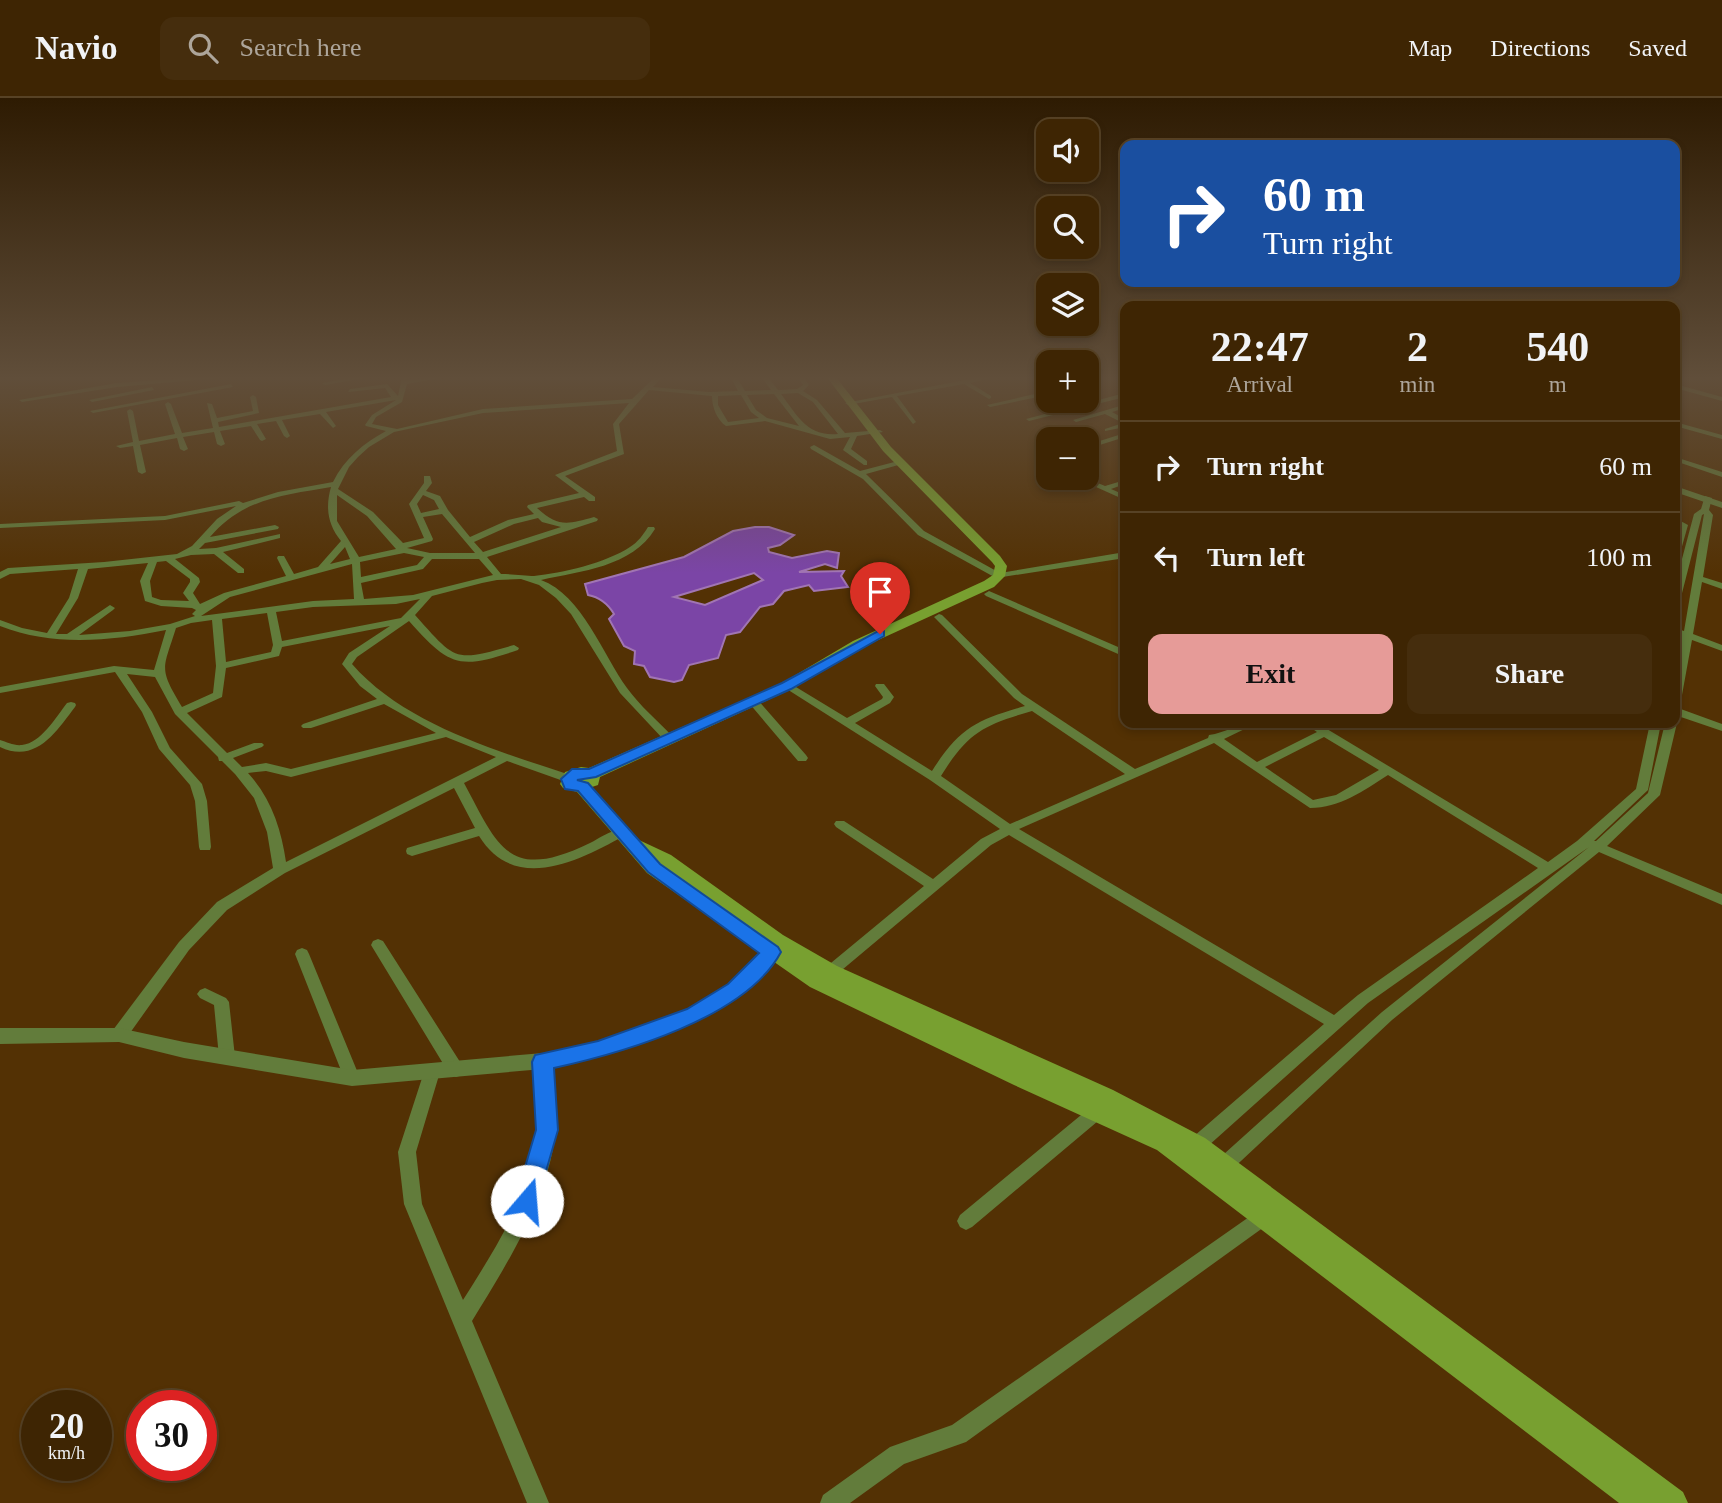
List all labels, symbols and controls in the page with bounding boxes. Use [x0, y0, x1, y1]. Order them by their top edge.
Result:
search box [160, 17, 650, 80]
icon: search [184, 29, 222, 67]
text: Navio [35, 30, 118, 66]
text: Search here [240, 33, 361, 62]
text: Map [1408, 35, 1452, 61]
text: Directions [1490, 35, 1590, 61]
text: Saved [1628, 35, 1687, 61]
map controls [1036, 119, 1099, 490]
button: sound [1036, 119, 1099, 182]
text: 60 m [1263, 167, 1365, 222]
icon: right [1148, 168, 1239, 259]
button: search [1036, 196, 1099, 259]
text: Turn right [1263, 225, 1393, 261]
button: layers [1036, 273, 1099, 336]
text: 22:47 [1211, 324, 1309, 370]
text: 2 [1407, 324, 1428, 370]
text: 540 [1526, 324, 1589, 370]
button: + [1036, 350, 1099, 413]
text: Arrival [1227, 372, 1293, 397]
text: min [1400, 372, 1435, 397]
text: m [1549, 372, 1567, 397]
button: − [1036, 427, 1099, 490]
icon: right [1148, 448, 1186, 486]
text: Turn right [1207, 452, 1324, 481]
text: 60 m [1599, 452, 1652, 481]
icon: left [1148, 539, 1186, 577]
text: Turn left [1207, 543, 1305, 572]
text: 100 m [1586, 543, 1652, 572]
pin [850, 562, 910, 634]
icon: arrive [861, 573, 899, 611]
button: Exit [1148, 634, 1393, 714]
button: Share [1407, 634, 1652, 714]
position arrow [490, 1164, 564, 1238]
speed limit sign: 30 [126, 1390, 217, 1481]
text: 20 [49, 1407, 84, 1446]
text: km/h [48, 1443, 85, 1463]

